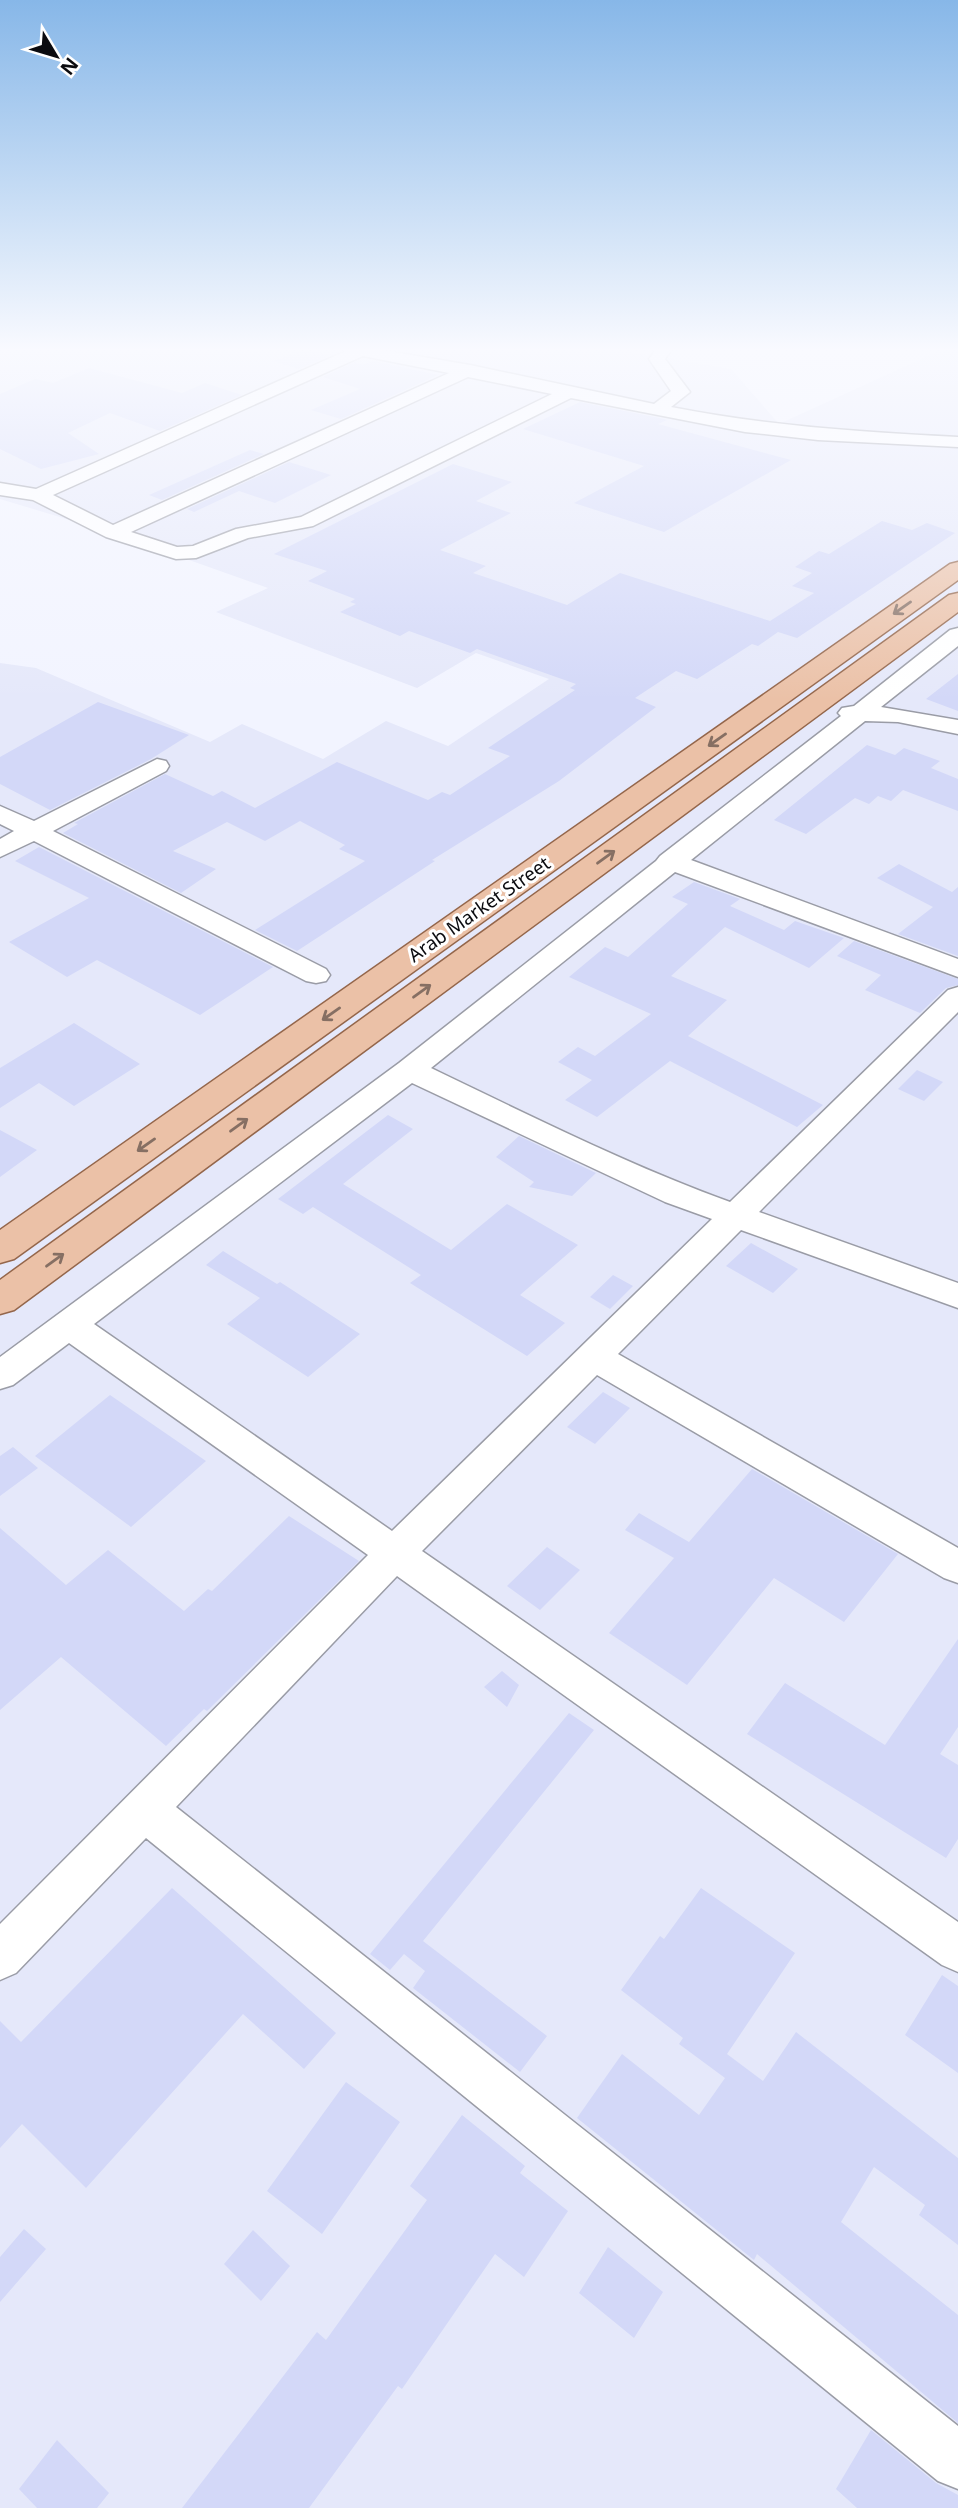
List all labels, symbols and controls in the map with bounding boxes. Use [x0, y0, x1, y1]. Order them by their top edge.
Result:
north arrow [21, 21, 91, 91]
text: N [54, 52, 84, 81]
one-way arrow [893, 601, 912, 616]
one-way arrow [708, 733, 727, 747]
street label: Arab Market Street [403, 850, 556, 968]
one-way arrow [596, 850, 615, 864]
one-way arrow [413, 984, 431, 999]
one-way arrow [323, 1006, 341, 1021]
one-way arrow [229, 1118, 248, 1133]
one-way arrow [137, 1138, 156, 1152]
one-way arrow [45, 1253, 64, 1267]

